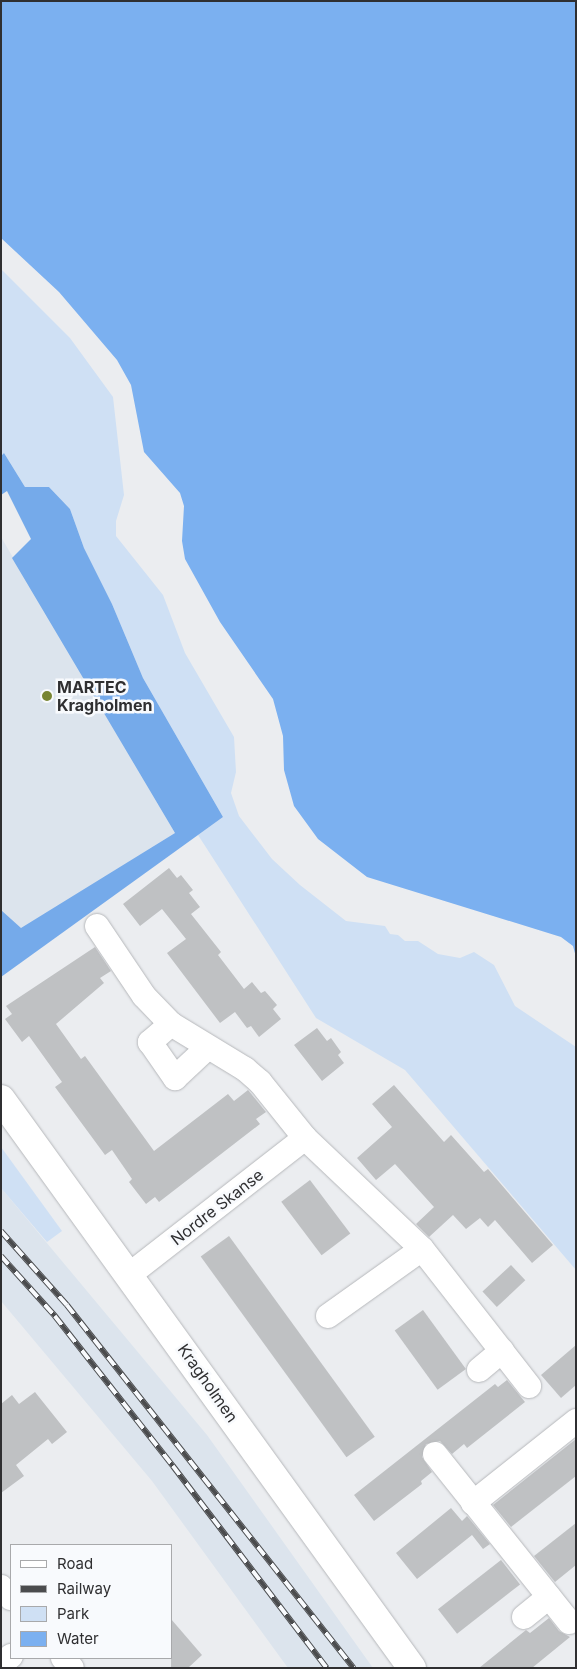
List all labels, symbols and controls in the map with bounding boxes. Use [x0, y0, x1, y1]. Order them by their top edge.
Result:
place label: MARTEC Kragholmen [57, 677, 152, 715]
marker: MARTEC Kragholmen [41, 690, 53, 702]
street label: Nordre Skanse [167, 1165, 267, 1249]
street label: Kragholmen [174, 1340, 242, 1426]
legend [10, 1544, 172, 1659]
text: Road [57, 1554, 93, 1573]
text: Railway [57, 1579, 111, 1598]
text: Park [57, 1604, 89, 1623]
text: Water [57, 1629, 99, 1648]

